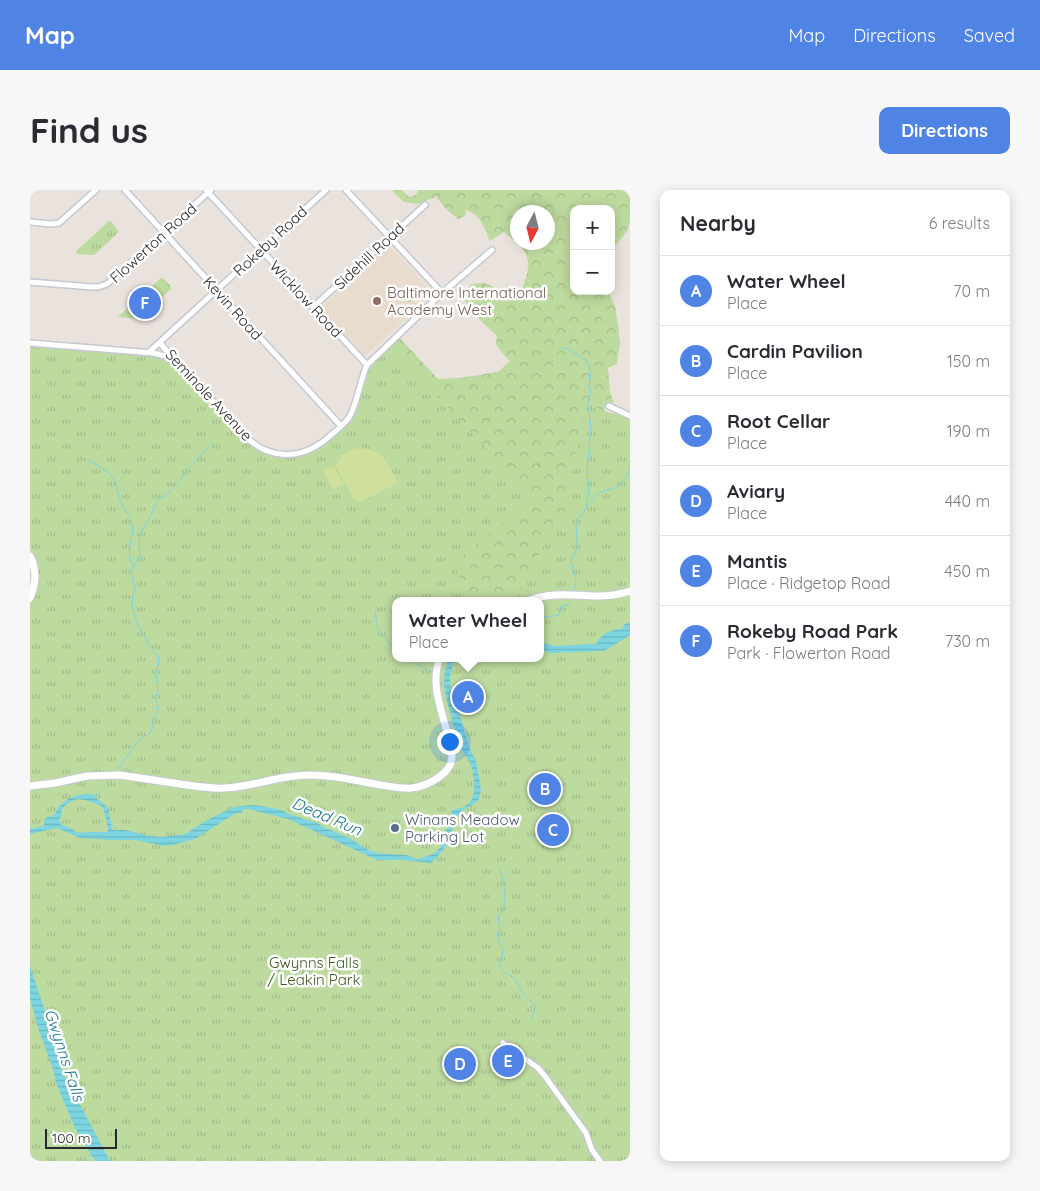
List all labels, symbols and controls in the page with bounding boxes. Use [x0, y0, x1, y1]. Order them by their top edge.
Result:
text: Map [25, 20, 75, 50]
text: Map [788, 24, 825, 47]
text: Directions [853, 24, 936, 47]
text: Saved [964, 24, 1015, 47]
button: Directions [879, 107, 1010, 154]
text: Find us [30, 108, 148, 152]
street label: Flowerton Road [106, 199, 200, 287]
street label: Rokeby Road [229, 202, 311, 280]
north arrow [510, 205, 555, 250]
map controls [570, 205, 615, 295]
button: + [570, 205, 615, 250]
text: Nearby [680, 210, 756, 236]
text: 6 results [929, 213, 990, 233]
street label: Sidehill Road [330, 219, 408, 293]
button: − [570, 250, 615, 295]
street label: Wicklow Road [266, 257, 346, 341]
text: Water Wheel [727, 269, 846, 293]
street label: Kevin Road [199, 272, 267, 344]
text: A [691, 281, 701, 301]
text: 70 m [953, 281, 990, 301]
place label: Baltimore International Academy West [387, 283, 546, 319]
pin: F [129, 284, 161, 322]
text: Place [727, 293, 767, 313]
marker: Baltimore International Academy West [371, 295, 383, 307]
text: Cardin Pavilion [727, 339, 863, 363]
street label: Seminole Avenue [162, 345, 256, 445]
text: B [691, 351, 701, 371]
text: 150 m [947, 351, 990, 371]
text: Place [727, 363, 767, 383]
text: Root Cellar [727, 409, 830, 433]
text: C [691, 421, 701, 441]
text: 190 m [947, 421, 990, 441]
text: Place [727, 433, 767, 453]
text: Aviary [727, 479, 785, 503]
text: D [690, 491, 702, 511]
text: 440 m [945, 491, 990, 511]
text: Place [727, 503, 767, 523]
text: Mantis [727, 549, 787, 573]
text: E [691, 561, 701, 581]
text: 450 m [944, 561, 990, 581]
text: Place · Ridgetop Road [727, 573, 890, 593]
popup [392, 597, 544, 662]
text: Water Wheel [409, 608, 527, 632]
text: Rokeby Road Park [727, 619, 898, 643]
text: F [692, 631, 701, 651]
text: 730 m [945, 631, 990, 651]
text: Place [409, 632, 449, 652]
text: Park · Flowerton Road [727, 643, 891, 663]
pin: A [452, 678, 484, 716]
your location [437, 729, 463, 755]
pin: B [529, 770, 561, 808]
water label: Dead Run [289, 792, 365, 840]
place label: Winans Meadow Parking Lot [405, 810, 520, 846]
pin: C [537, 811, 569, 849]
marker: Winans Meadow Parking Lot [389, 822, 401, 834]
park label: Gwynns Falls / Leakin Park [267, 953, 361, 989]
water label: Gwynns Falls [41, 1006, 90, 1105]
pin: E [492, 1042, 524, 1080]
pin: D [444, 1045, 476, 1083]
scale bar [45, 1126, 118, 1149]
text: 100 m [52, 1129, 90, 1147]

